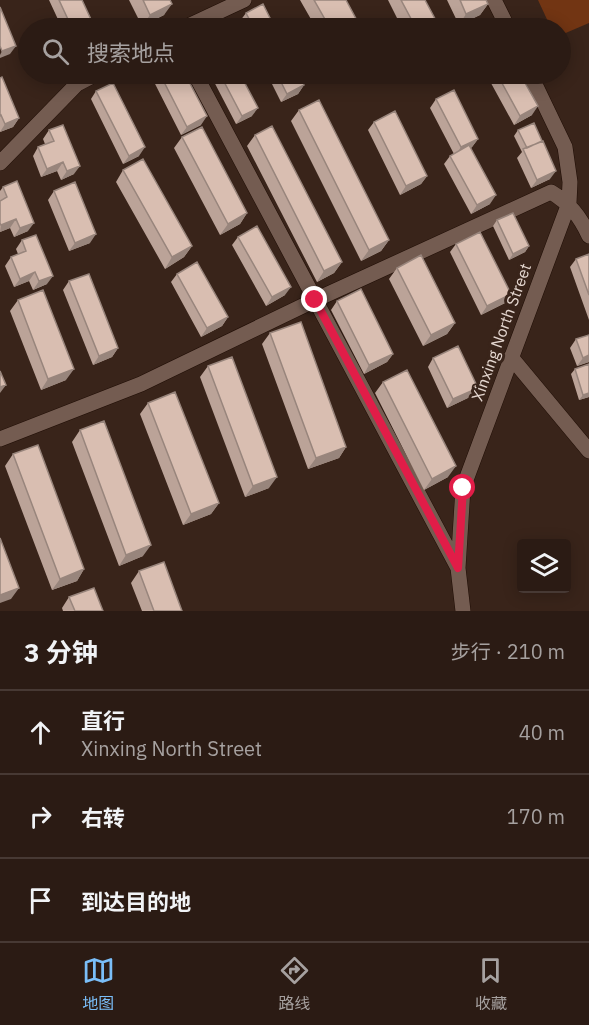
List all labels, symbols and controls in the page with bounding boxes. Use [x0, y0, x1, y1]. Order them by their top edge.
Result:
search box [18, 18, 571, 84]
icon: search [39, 35, 72, 68]
text: 搜索地点 [87, 38, 175, 67]
street label: Xinxing North Street [467, 260, 535, 404]
route end [301, 286, 327, 312]
route start [449, 474, 475, 500]
map controls [517, 539, 571, 593]
button: layers [517, 539, 571, 593]
text: 3 分钟 [24, 635, 98, 669]
text: 步行 · 210 m [451, 638, 565, 665]
text: 直行 [81, 706, 125, 735]
icon: ahead [24, 716, 57, 749]
text: 40 m [519, 719, 565, 746]
text: Xinxing North Street [81, 735, 262, 762]
icon: right [24, 800, 57, 833]
text: 右转 [81, 803, 125, 832]
text: 170 m [507, 803, 565, 830]
icon: arrive [24, 884, 57, 917]
text: 到达目的地 [81, 887, 191, 916]
tab: 地图 [82, 954, 115, 1014]
tab: 路线 [278, 954, 311, 1014]
tab: 收藏 [474, 954, 507, 1014]

